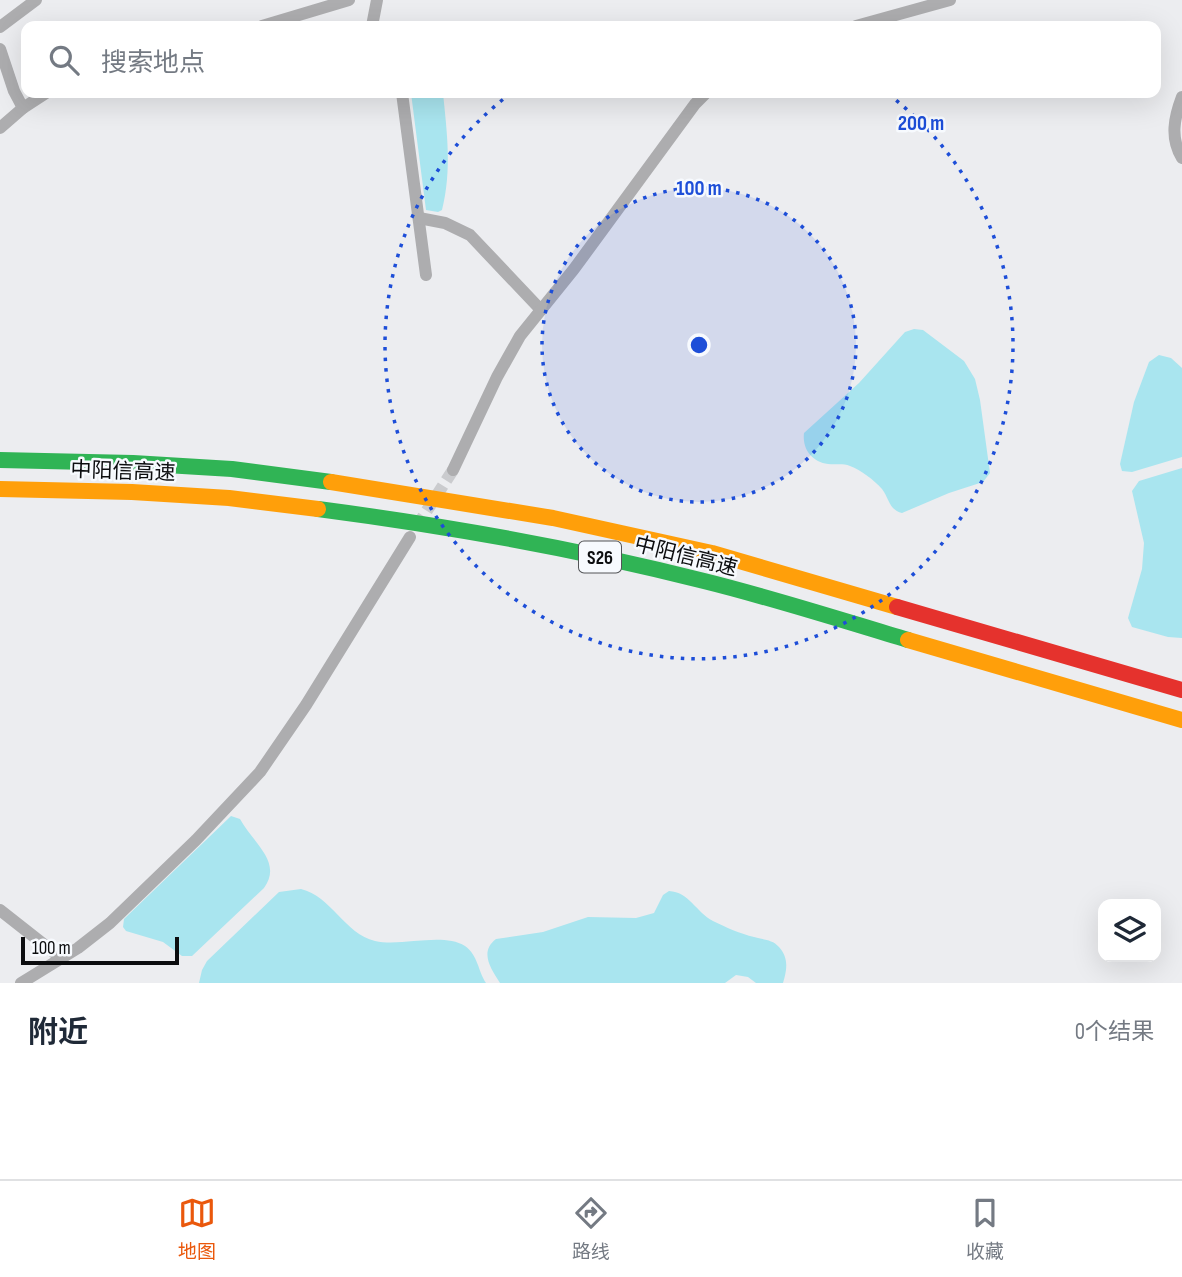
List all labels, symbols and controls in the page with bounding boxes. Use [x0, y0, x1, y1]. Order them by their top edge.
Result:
search box [21, 21, 1161, 98]
icon: search [45, 41, 83, 79]
text: 搜索地点 [101, 48, 205, 79]
text: 200 m [898, 111, 944, 136]
text: 100 m [676, 176, 722, 201]
centre of rings [687, 333, 711, 357]
street label: 中阳信高速 [70, 457, 176, 486]
street label: 中阳信高速 [632, 532, 740, 581]
road number: S26 [579, 542, 621, 572]
map controls [1098, 899, 1161, 962]
button: layers [1098, 899, 1161, 962]
scale bar [21, 934, 178, 966]
text: 100 m [32, 937, 71, 960]
text: 附近 [28, 1015, 88, 1051]
text: 0个结果 [1075, 1018, 1154, 1046]
tab: 地图 [178, 1194, 216, 1264]
tab: 路线 [572, 1194, 610, 1264]
tab: 收藏 [966, 1194, 1004, 1264]

